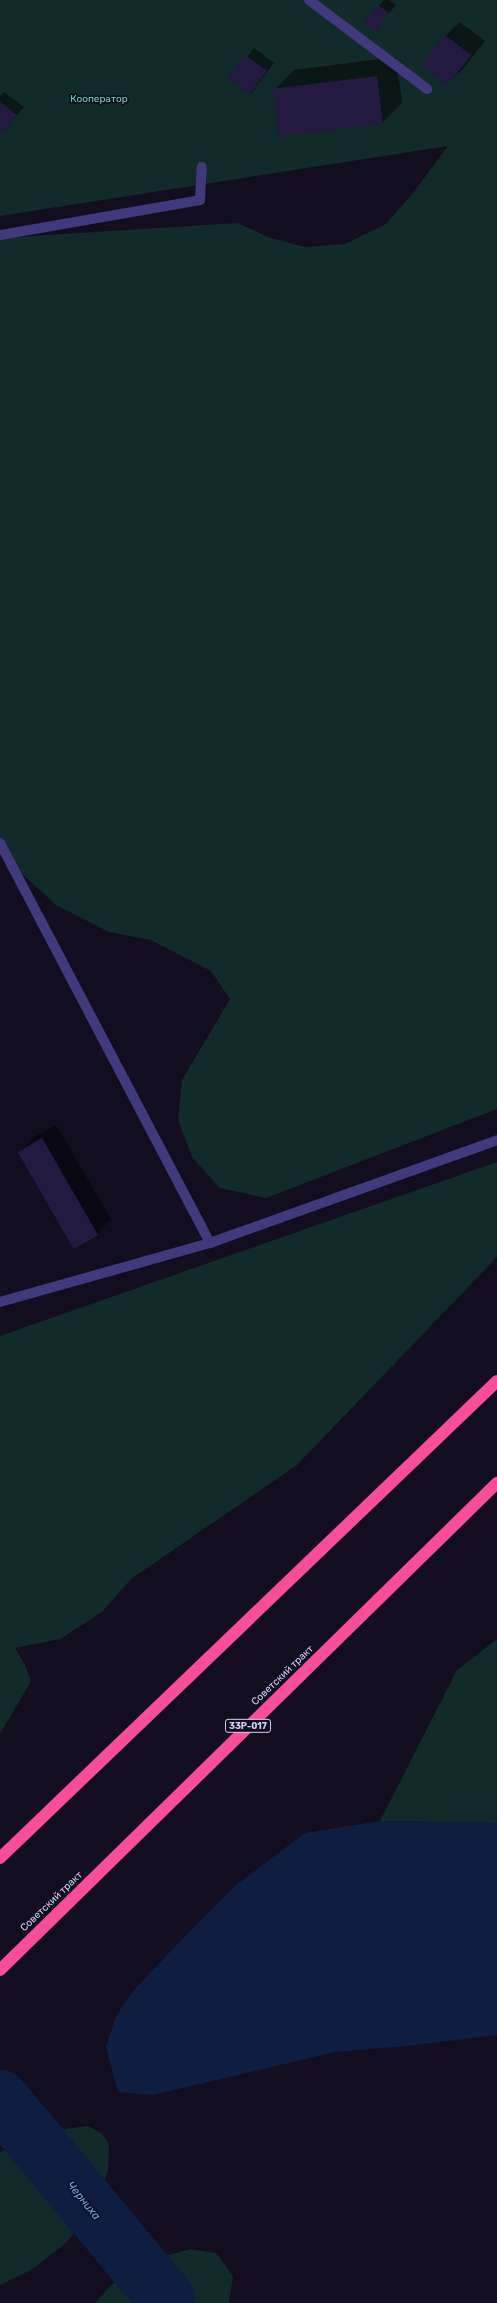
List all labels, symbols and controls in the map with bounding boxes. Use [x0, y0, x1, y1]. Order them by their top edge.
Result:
park label: Кооператор [70, 94, 128, 106]
street label: Советский тракт [250, 1643, 316, 1709]
road number: 33Р-017 [225, 1719, 271, 1733]
street label: Советский тракт [19, 1869, 85, 1935]
water label: Черниха [63, 2179, 103, 2223]

